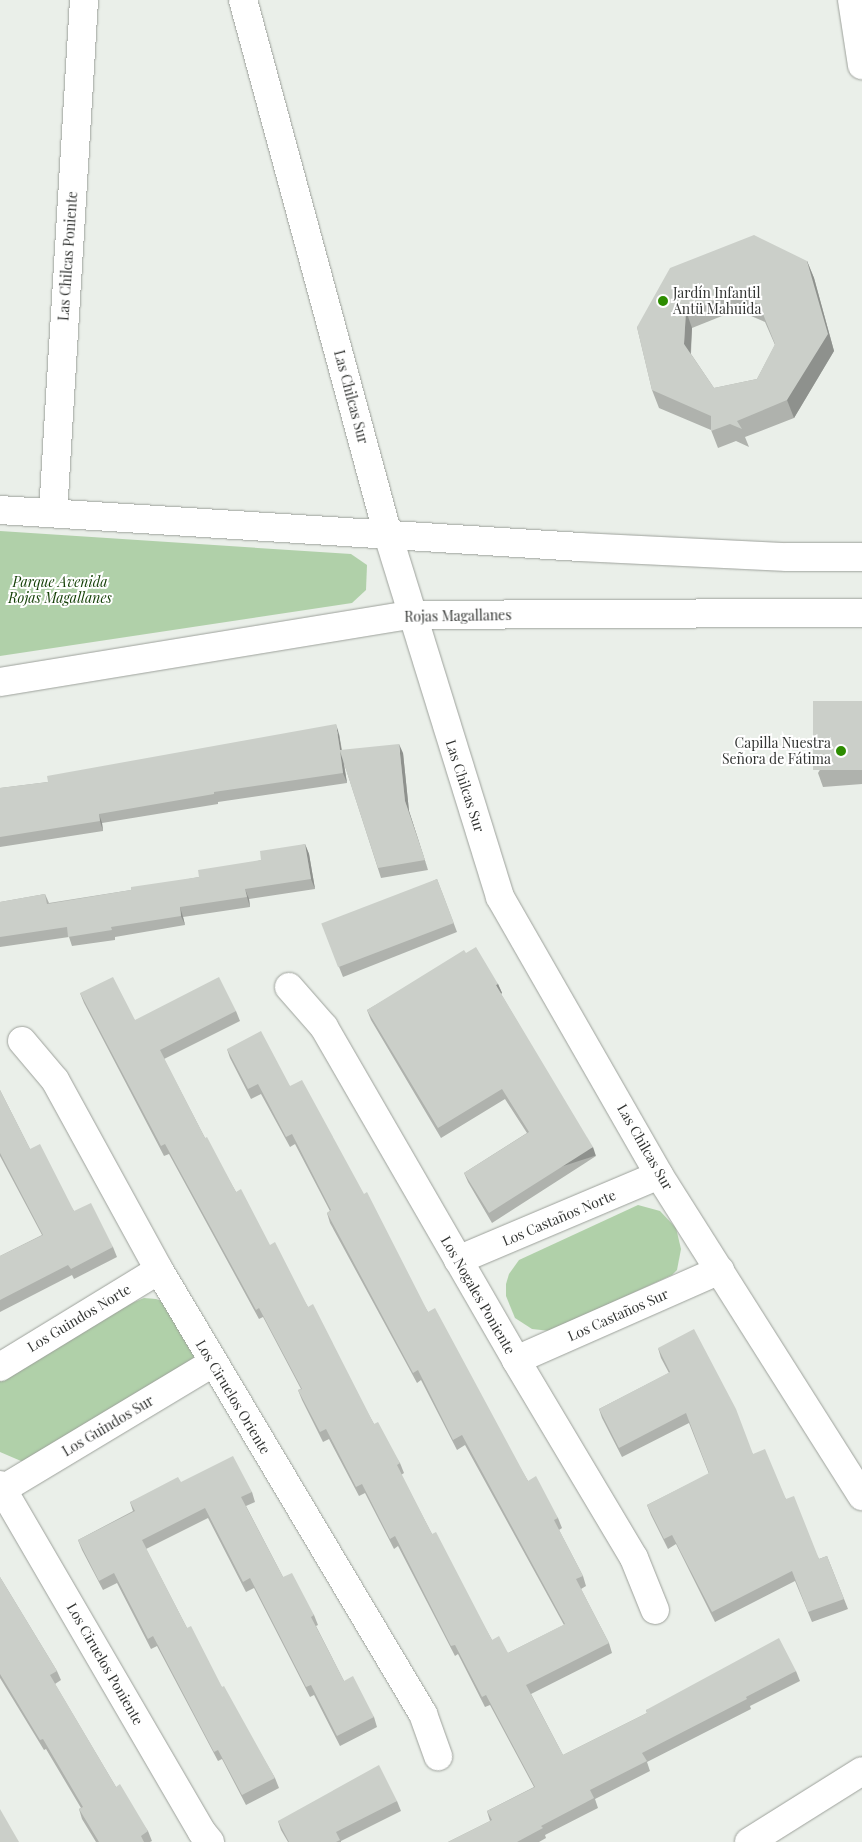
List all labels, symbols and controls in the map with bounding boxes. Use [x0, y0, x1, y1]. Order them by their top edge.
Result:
street label: Las Chilcas Poniente [55, 191, 81, 321]
place label: Jardín Infantil Antü Mahuida [673, 285, 761, 318]
marker: Jardín Infantil Antü Mahuida [657, 295, 669, 307]
street label: Las Chilcas Sur [330, 348, 372, 446]
park label: Parque Avenida Rojas Magallanes [8, 574, 112, 606]
street label: Rojas Magallanes [404, 607, 512, 625]
place label: Capilla Nuestra Señora de Fátima [722, 735, 831, 768]
street label: Las Chilcas Sur [442, 738, 488, 834]
marker: Capilla Nuestra Señora de Fátima [835, 745, 847, 757]
street label: Las Chilcas Sur [614, 1101, 676, 1193]
street label: Los Castaños Norte [500, 1186, 618, 1250]
street label: Los Nogales Poniente [437, 1233, 519, 1357]
street label: Los Guindos Norte [24, 1281, 134, 1355]
street label: Los Castaños Sur [565, 1285, 671, 1345]
street label: Los Ciruelos Oriente [192, 1337, 274, 1457]
street label: Los Guindos Sur [59, 1392, 157, 1460]
street label: Los Ciruelos Poniente [63, 1600, 147, 1728]

